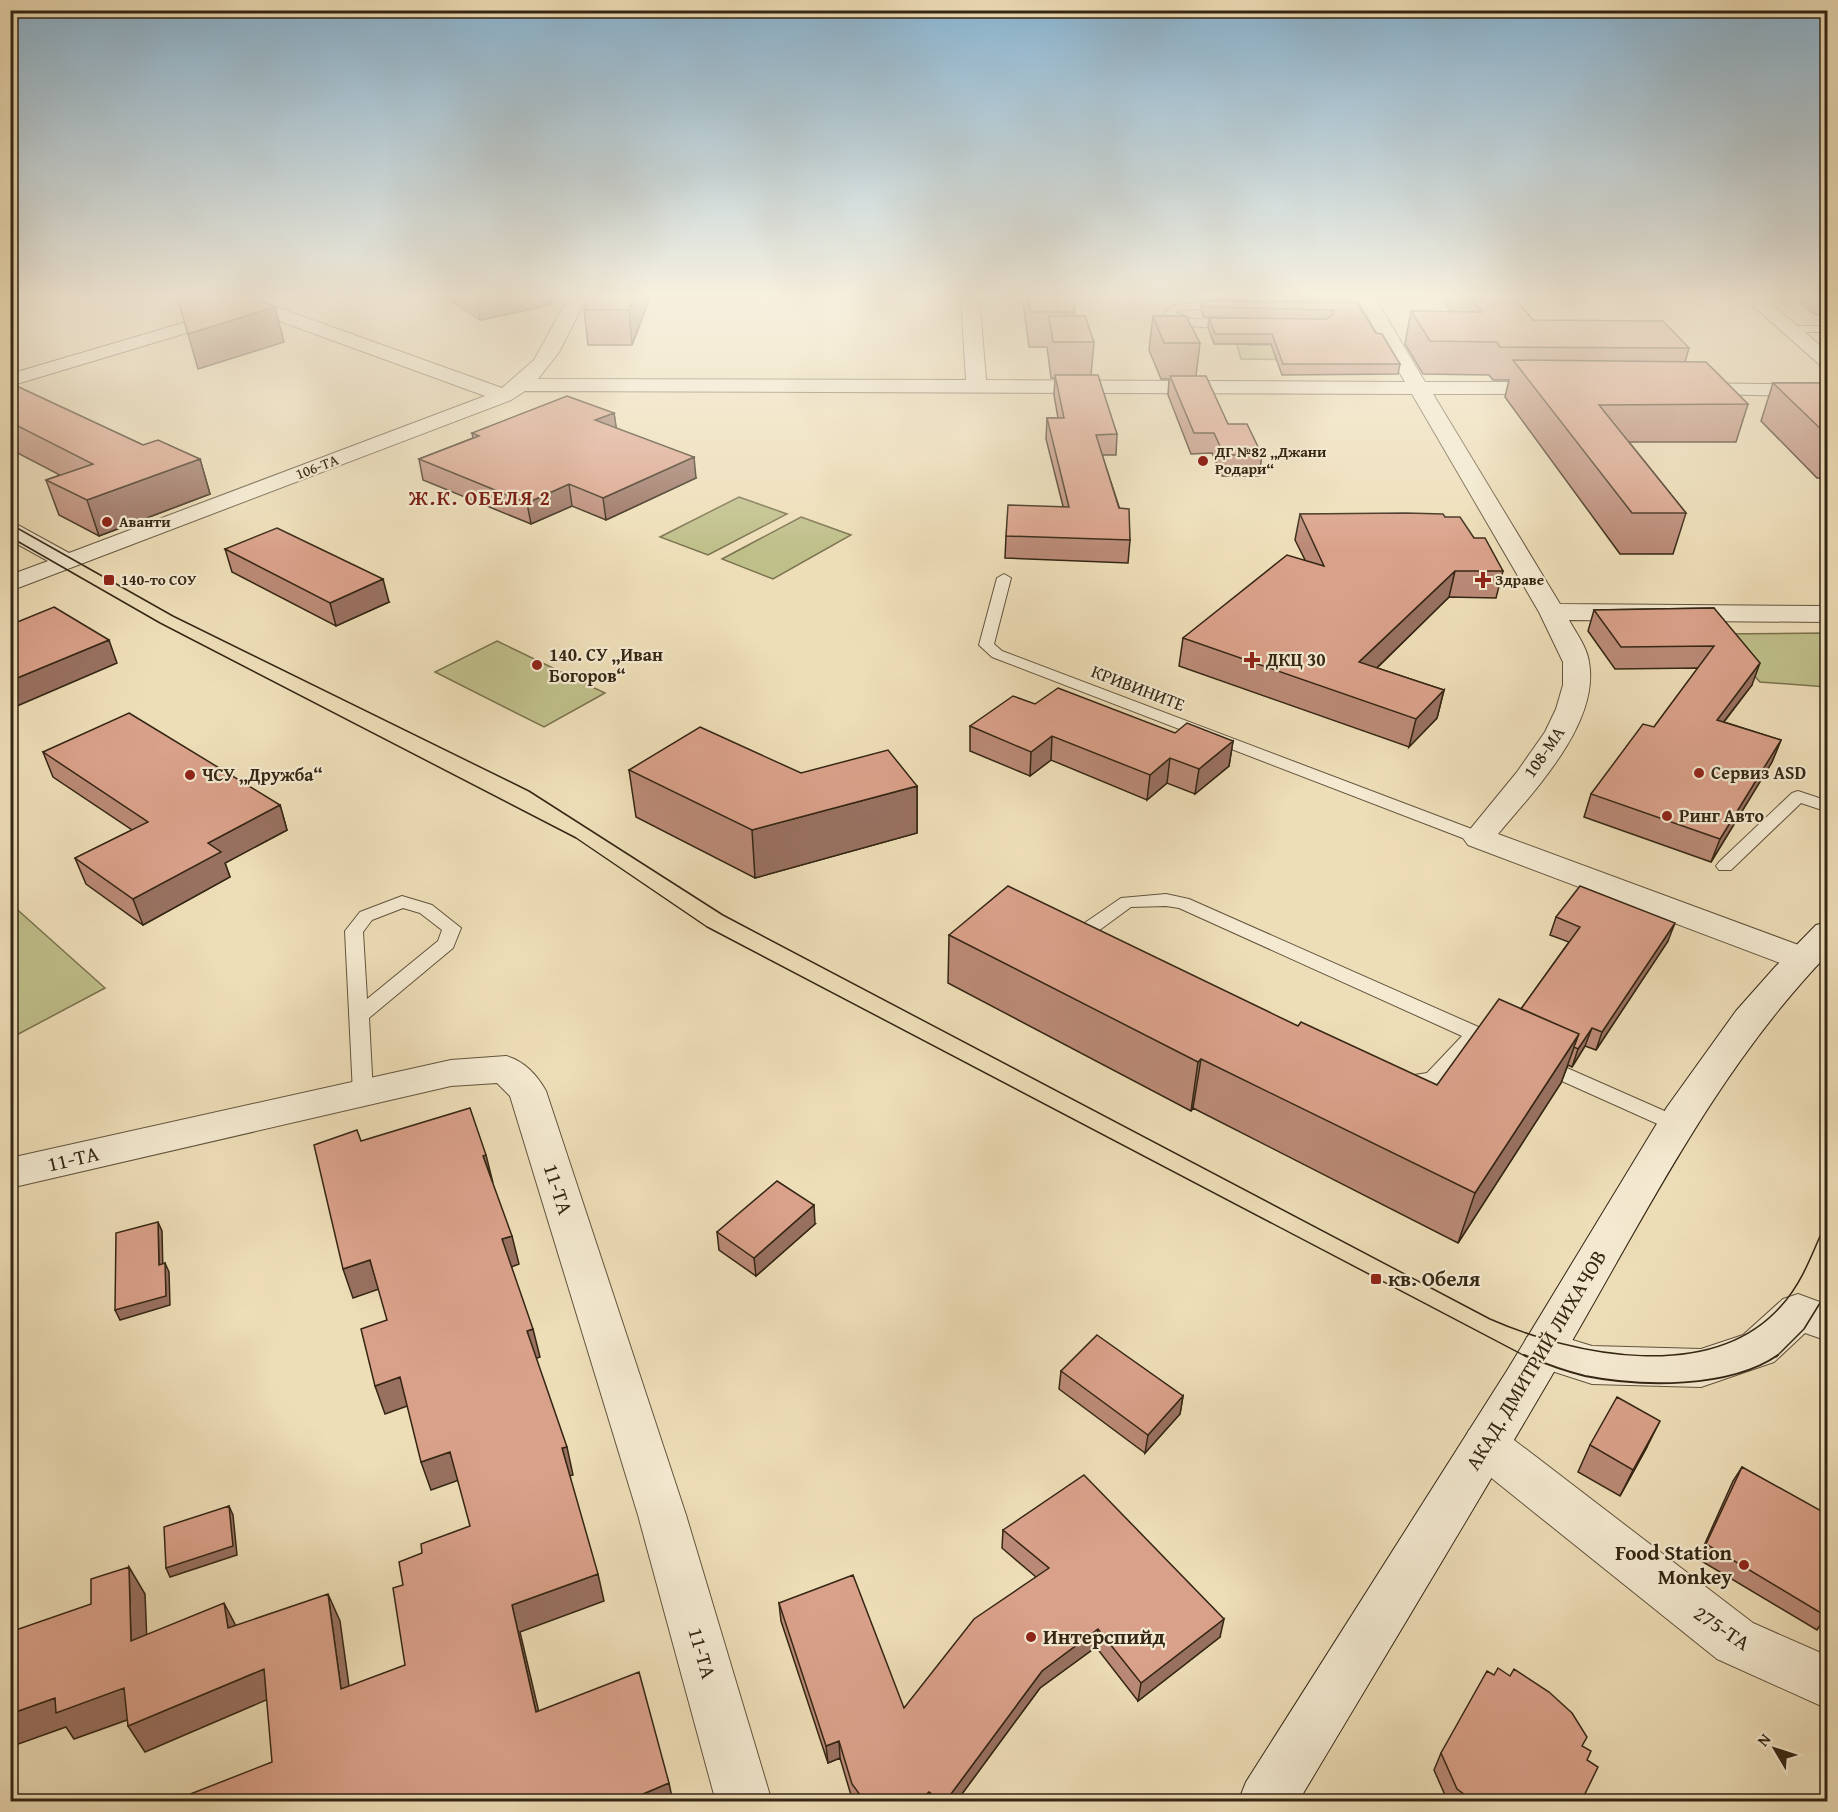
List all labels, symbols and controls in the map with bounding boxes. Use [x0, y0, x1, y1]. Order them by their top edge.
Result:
place label: ДГ №82 „Джани Родари“ [1214, 441, 1327, 479]
street label: 106-ТА [292, 449, 341, 484]
marker: ДГ №82 „Джани Родари“ [1196, 454, 1210, 468]
district label: Ж.К. ОБЕЛЯ 2 [408, 483, 551, 512]
place label: Аванти [119, 511, 171, 532]
marker: Аванти [100, 515, 114, 529]
place label: 140-то СОУ [121, 569, 197, 590]
place label: Здраве [1495, 569, 1544, 590]
marker: 140-то СОУ [102, 573, 116, 587]
marker: Здраве [1476, 573, 1490, 587]
place label: 140. СУ „Иван Богоров“ [549, 641, 663, 689]
place label: ДКЦ 30 [1265, 646, 1326, 673]
marker: ДКЦ 30 [1243, 651, 1261, 669]
street label: КРИВИНИТЕ [1087, 657, 1189, 718]
marker: 140. СУ „Иван Богоров“ [530, 658, 544, 672]
street label: 108-МА [1516, 720, 1571, 783]
place label: Сервиз ASD [1711, 759, 1806, 786]
place label: ЧСУ „Дружба“ [202, 761, 323, 788]
marker: Сервиз ASD [1692, 766, 1706, 780]
marker: ЧСУ „Дружба“ [183, 768, 197, 782]
place label: Ринг Авто [1679, 802, 1764, 829]
marker: Ринг Авто [1660, 809, 1674, 823]
street label: 11-ТА [44, 1138, 102, 1179]
street label: 11-ТА [536, 1159, 581, 1219]
street label: АКАД. ДМИТРИЙ ЛИХАЧОВ [1457, 1244, 1614, 1476]
place label: кв. Обеля [1388, 1263, 1480, 1294]
marker: кв. Обеля [1369, 1272, 1383, 1286]
place label: Food Station Monkey [1615, 1537, 1733, 1592]
marker: Food Station Monkey [1737, 1558, 1751, 1572]
street label: 275-ТА [1688, 1597, 1757, 1658]
place label: Интерспийд [1043, 1621, 1166, 1652]
street label: 11-ТА [680, 1624, 725, 1682]
marker: Интерспийд [1024, 1630, 1038, 1644]
north arrow [1745, 1719, 1805, 1779]
text: N [1751, 1728, 1776, 1751]

